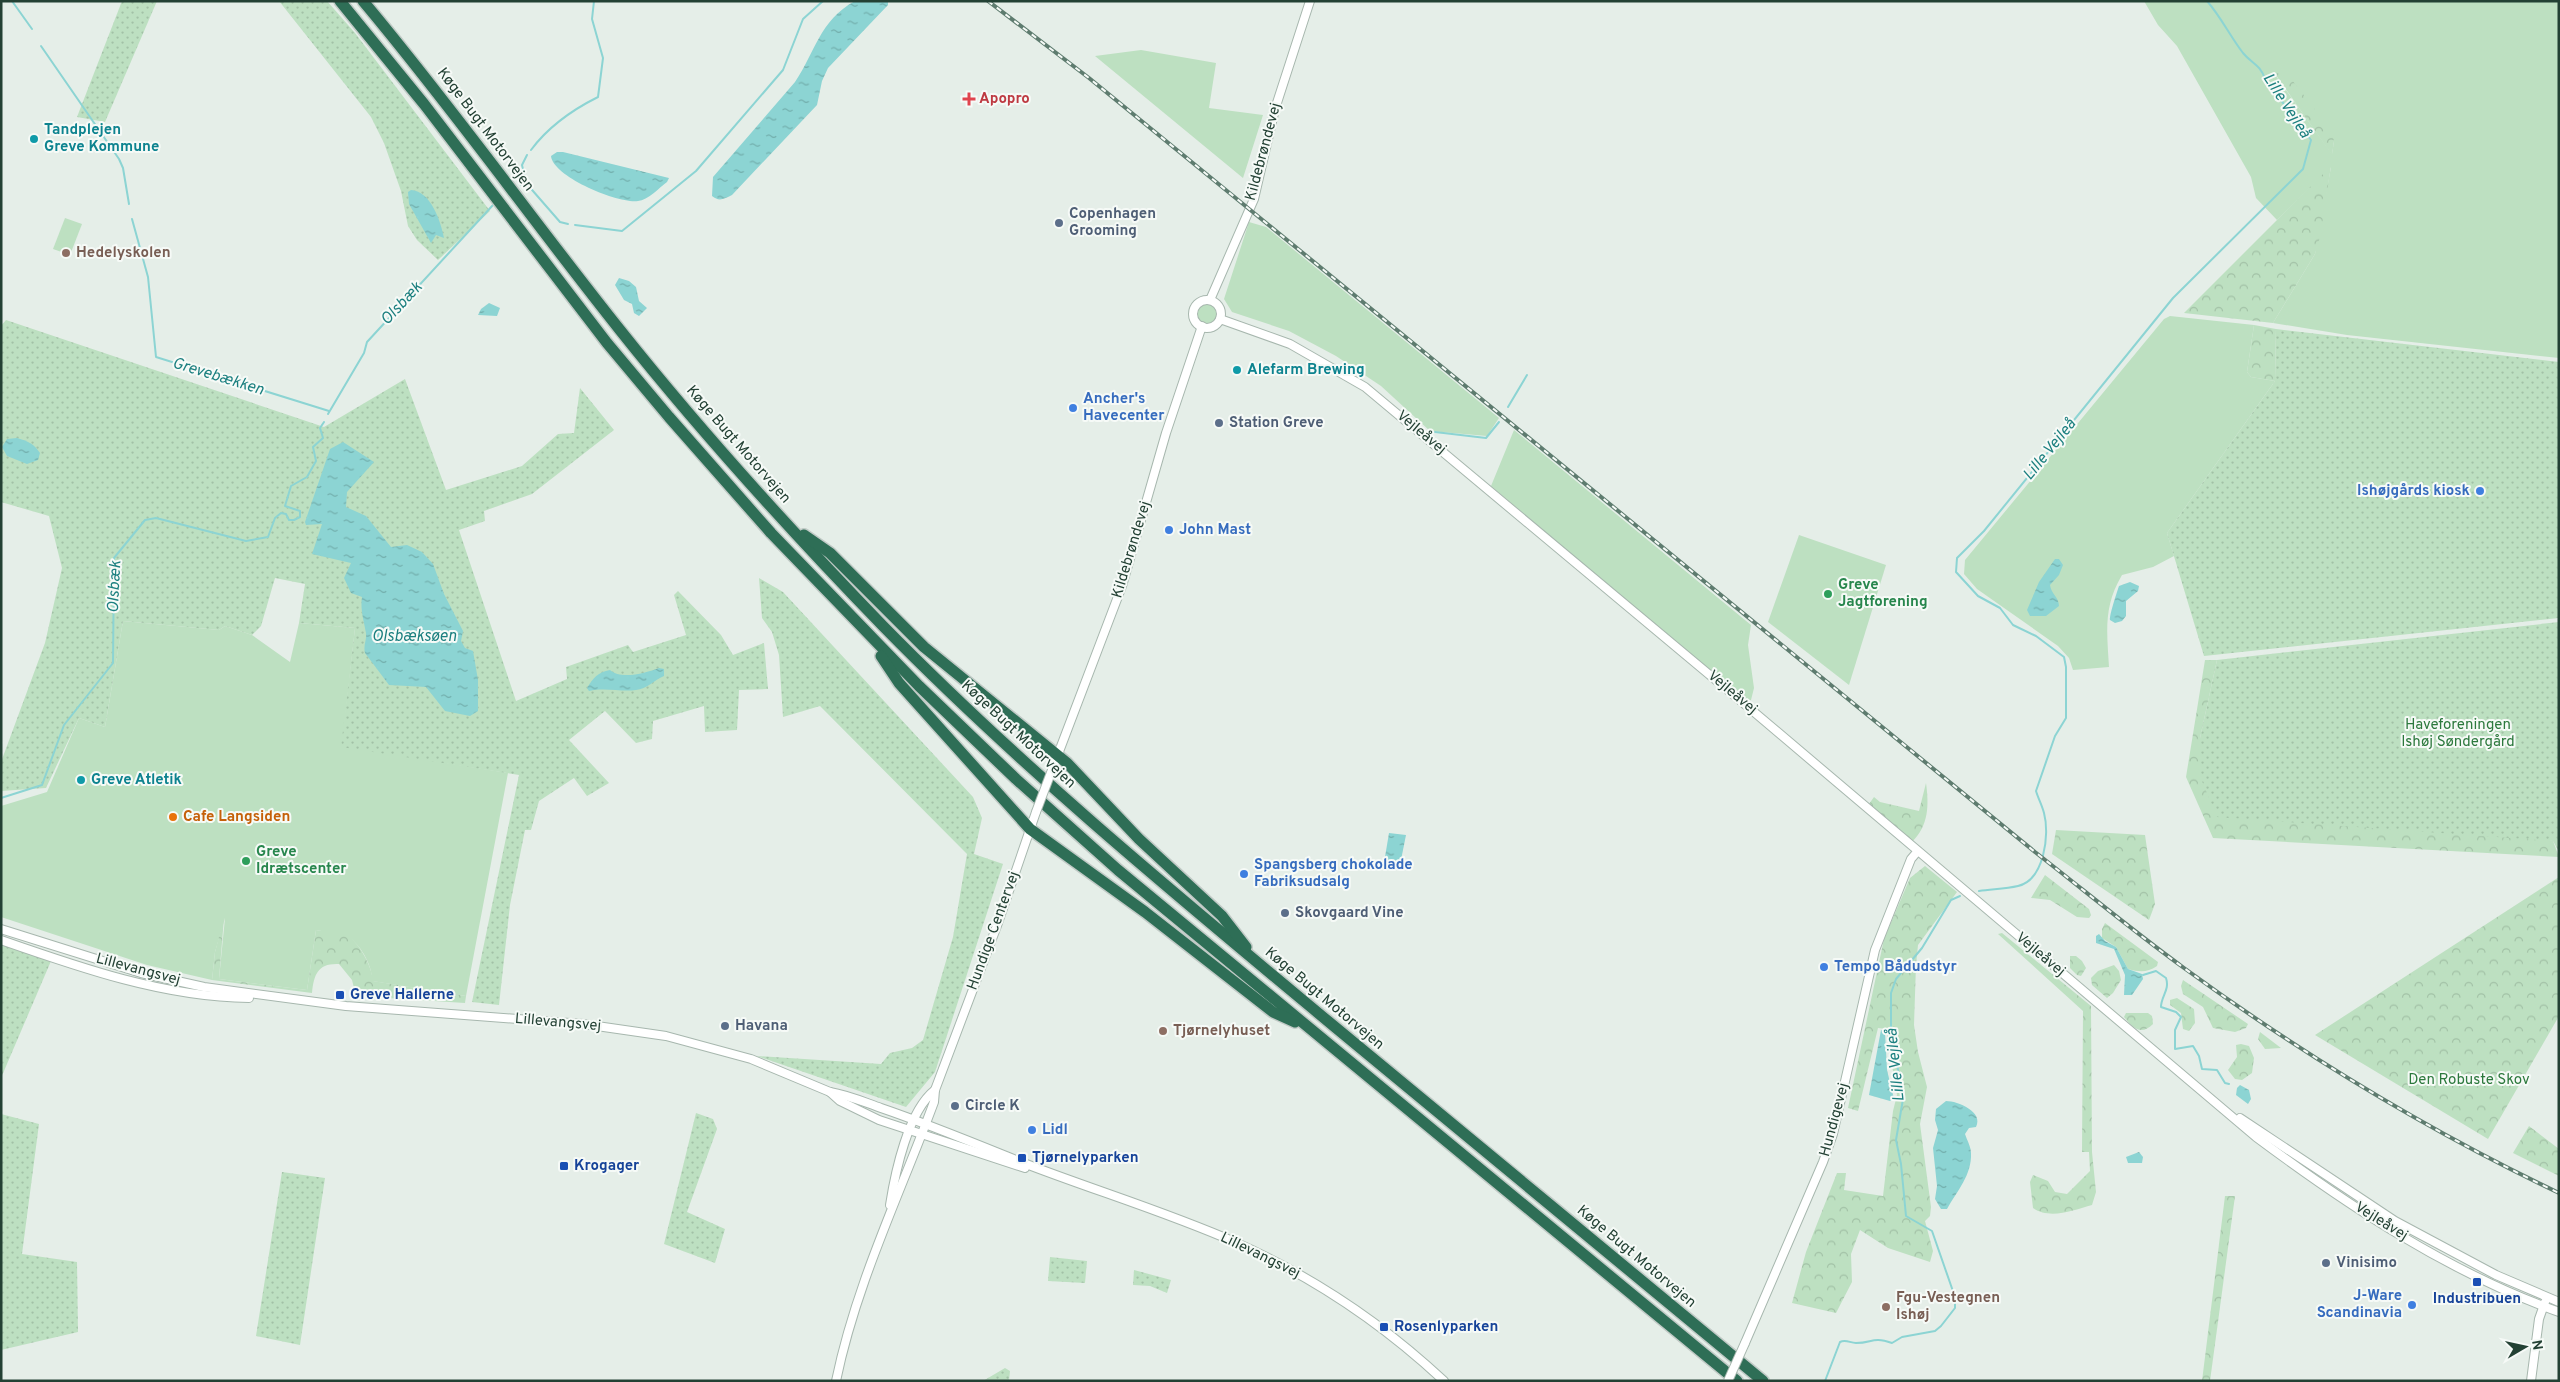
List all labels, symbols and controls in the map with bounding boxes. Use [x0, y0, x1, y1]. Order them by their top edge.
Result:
street label: Køge Bugt Motorvejen [432, 64, 538, 196]
water label: Lille Vejleå [2258, 70, 2315, 143]
place label: Apopro [979, 90, 1030, 109]
marker: Apopro [963, 93, 975, 105]
street label: Kildebrøndevej [1242, 101, 1286, 203]
place label: Tandplejen Greve Kommune [44, 121, 159, 157]
marker: Tandplejen Greve Kommune [28, 133, 40, 145]
place label: Copenhagen Grooming [1069, 205, 1156, 241]
marker: Copenhagen Grooming [1053, 217, 1065, 229]
place label: Hedelyskolen [76, 244, 171, 263]
marker: Hedelyskolen [60, 247, 72, 259]
water label: Olsbæk [377, 277, 428, 330]
water label: Grevebækken [170, 354, 267, 400]
place label: Alefarm Brewing [1247, 361, 1365, 380]
marker: Alefarm Brewing [1231, 364, 1243, 376]
street label: Køge Bugt Motorvejen [682, 382, 794, 508]
place label: Ancher's Havecenter [1083, 390, 1165, 426]
marker: Ancher's Havecenter [1067, 402, 1079, 414]
street label: Vejleåvej [1392, 407, 1450, 459]
place label: Station Greve [1229, 414, 1324, 433]
water label: Lille Vejleå [2019, 415, 2081, 485]
marker: Station Greve [1213, 417, 1225, 429]
place label: Ishøjgårds kiosk [2357, 482, 2470, 501]
marker: Ishøjgårds kiosk [2474, 485, 2486, 497]
street label: Kildebrøndevej [1108, 499, 1156, 601]
place label: John Mast [1179, 521, 1251, 540]
marker: John Mast [1163, 524, 1175, 536]
water label: Olsbæk [104, 559, 126, 614]
place label: Greve Jagtforening [1838, 576, 1928, 612]
marker: Greve Jagtforening [1822, 588, 1834, 600]
water label: Olsbæksøen [372, 627, 457, 647]
street label: Vejleåvej [1703, 667, 1761, 719]
street label: Køge Bugt Motorvejen [957, 677, 1079, 793]
park label: Haveforeningen Ishøj Søndergård [2401, 716, 2515, 752]
place label: Greve Atletik [91, 771, 182, 790]
marker: Greve Atletik [75, 774, 87, 786]
place label: Cafe Langsiden [183, 808, 290, 827]
marker: Cafe Langsiden [167, 811, 179, 823]
place label: Greve Idrætscenter [256, 843, 347, 879]
marker: Greve Idrætscenter [240, 855, 252, 867]
place label: Spangsberg chokolade Fabriksudsalg [1254, 856, 1413, 892]
marker: Spangsberg chokolade Fabriksudsalg [1238, 868, 1250, 880]
street label: Hundige Centervej [964, 869, 1024, 993]
place label: Skovgaard Vine [1295, 904, 1404, 923]
marker: Skovgaard Vine [1279, 907, 1291, 919]
street label: Vejleåvej [2011, 929, 2069, 981]
street label: Køge Bugt Motorvejen [1260, 943, 1388, 1055]
street label: Lillevangsvej [94, 950, 182, 990]
place label: Tempo Bådudstyr [1834, 958, 1957, 977]
marker: Tempo Bådudstyr [1818, 961, 1830, 973]
place label: Greve Hallerne [350, 986, 454, 1005]
marker: Greve Hallerne [334, 989, 346, 1001]
street label: Lillevangsvej [514, 1010, 602, 1036]
place label: Havana [735, 1017, 788, 1036]
marker: Havana [719, 1020, 731, 1032]
place label: Tjørnelyhuset [1173, 1022, 1270, 1041]
marker: Tjørnelyhuset [1157, 1025, 1169, 1037]
water label: Lille Vejleå [1882, 1027, 1910, 1103]
park label: Den Robuste Skov [2408, 1071, 2530, 1090]
street label: Hundigevej [1816, 1081, 1854, 1159]
place label: Circle K [965, 1097, 1020, 1116]
marker: Circle K [949, 1100, 961, 1112]
place label: Lidl [1042, 1121, 1068, 1140]
marker: Lidl [1026, 1124, 1038, 1136]
place label: Tjørnelyparken [1032, 1149, 1139, 1168]
marker: Tjørnelyparken [1016, 1152, 1028, 1164]
place label: Krogager [574, 1157, 640, 1176]
marker: Krogager [558, 1160, 570, 1172]
street label: Vejleåvej [2351, 1198, 2411, 1246]
street label: Køge Bugt Motorvejen [1572, 1201, 1700, 1313]
street label: Lillevangsvej [1217, 1228, 1303, 1284]
place label: Vinisimo [2336, 1254, 2397, 1273]
marker: Vinisimo [2320, 1257, 2332, 1269]
marker: Industribuen [2471, 1276, 2483, 1288]
place label: J-Ware Scandinavia [2317, 1287, 2402, 1323]
place label: Fgu-Vestegnen Ishøj [1896, 1289, 2000, 1325]
place label: Industribuen [2433, 1290, 2521, 1309]
marker: J-Ware Scandinavia [2406, 1299, 2418, 1311]
marker: Fgu-Vestegnen Ishøj [1880, 1301, 1892, 1313]
place label: Rosenlyparken [1394, 1318, 1498, 1337]
marker: Rosenlyparken [1378, 1321, 1390, 1333]
north arrow [2500, 1322, 2550, 1372]
text: N [2527, 1339, 2546, 1352]

